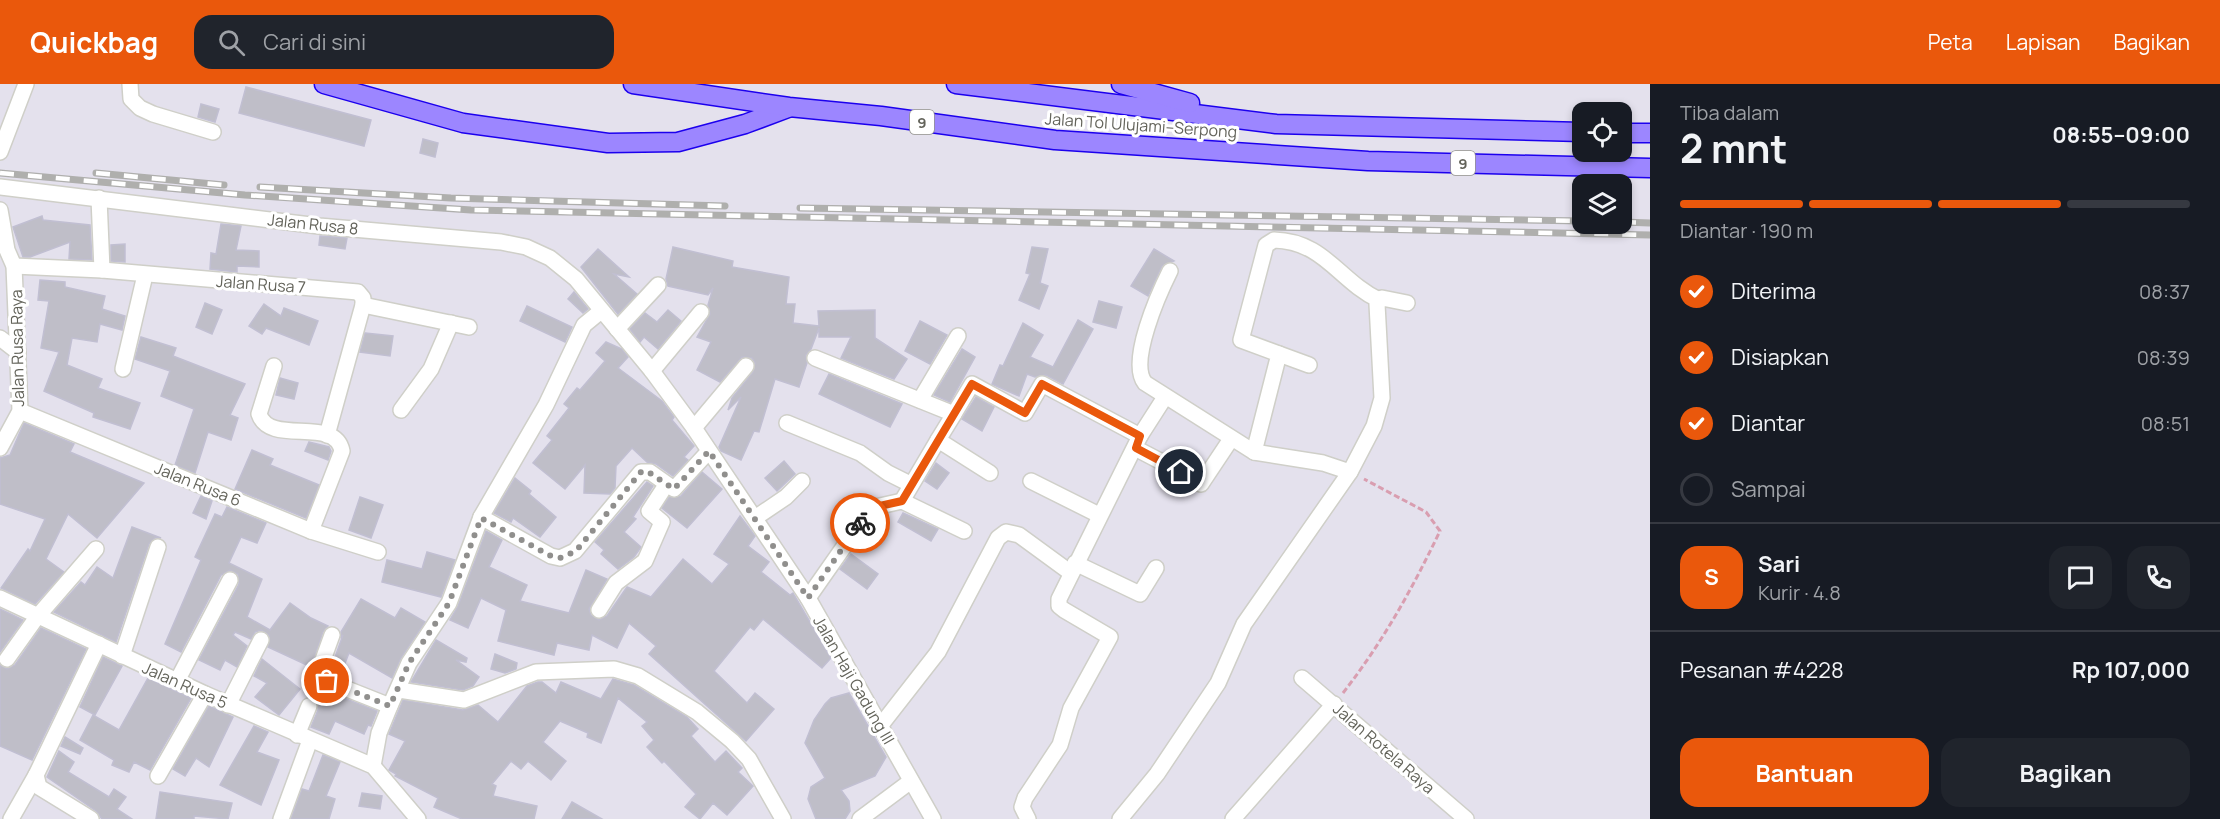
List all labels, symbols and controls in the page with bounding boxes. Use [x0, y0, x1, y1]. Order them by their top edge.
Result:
search box [194, 15, 614, 69]
text: Quickbag [30, 23, 158, 61]
icon: search [215, 26, 248, 59]
text: Cari di sini [263, 27, 366, 57]
text: Peta [1928, 28, 1973, 56]
text: Lapisan [2006, 28, 2081, 56]
text: Bagikan [2114, 28, 2190, 56]
text: Tiba dalam [1680, 99, 1779, 126]
map controls [1572, 102, 1632, 234]
button: locate [1572, 102, 1632, 162]
street label: Jalan Tol Ulujami–Serpong [1044, 107, 1238, 143]
road number: 9 [910, 110, 934, 134]
text: 08:55–09:00 [2052, 120, 2190, 150]
text: 2 mnt [1680, 121, 1787, 175]
road number: 9 [1451, 151, 1475, 175]
button: layers [1572, 174, 1632, 234]
street label: Jalan Rusa 8 [267, 208, 359, 240]
text: Diantar · 190 m [1680, 217, 1813, 244]
street label: Jalan Rusa 7 [215, 270, 307, 298]
icon: check [1680, 275, 1713, 308]
text: Diterima [1731, 276, 1816, 306]
text: 08:37 [2139, 278, 2190, 305]
street label: Jalan Rusa Raya [5, 289, 29, 407]
icon: check [1680, 341, 1713, 374]
text: Disiapkan [1731, 342, 1829, 372]
text: 08:39 [2137, 344, 2190, 371]
icon: check [1680, 407, 1713, 440]
text: Diantar [1731, 408, 1805, 438]
text: 08:51 [2141, 410, 2190, 437]
pin [1155, 446, 1206, 497]
icon: home [1164, 455, 1197, 488]
street label: Jalan Rusa 6 [151, 457, 245, 511]
text: Sampai [1731, 474, 1806, 504]
courier [830, 493, 890, 553]
icon: bike [844, 507, 877, 540]
button: chat [2049, 546, 2112, 609]
button: phone [2127, 546, 2190, 609]
text: Sari [1758, 549, 1800, 579]
text: S [1704, 562, 1719, 592]
text: Kurir · 4.8 [1758, 579, 1841, 606]
street label: Jalan Haji Gadung III [808, 612, 900, 748]
pin [301, 655, 352, 706]
text: Pesanan #4228 [1680, 655, 1844, 685]
text: Rp 107,000 [2072, 655, 2190, 685]
street label: Jalan Rusa 5 [139, 656, 231, 714]
icon: bag [310, 664, 343, 697]
street label: Jalan Rotela Raya [1328, 698, 1440, 798]
button: Bantuan [1680, 738, 1929, 807]
button: Bagikan [1941, 738, 2190, 807]

